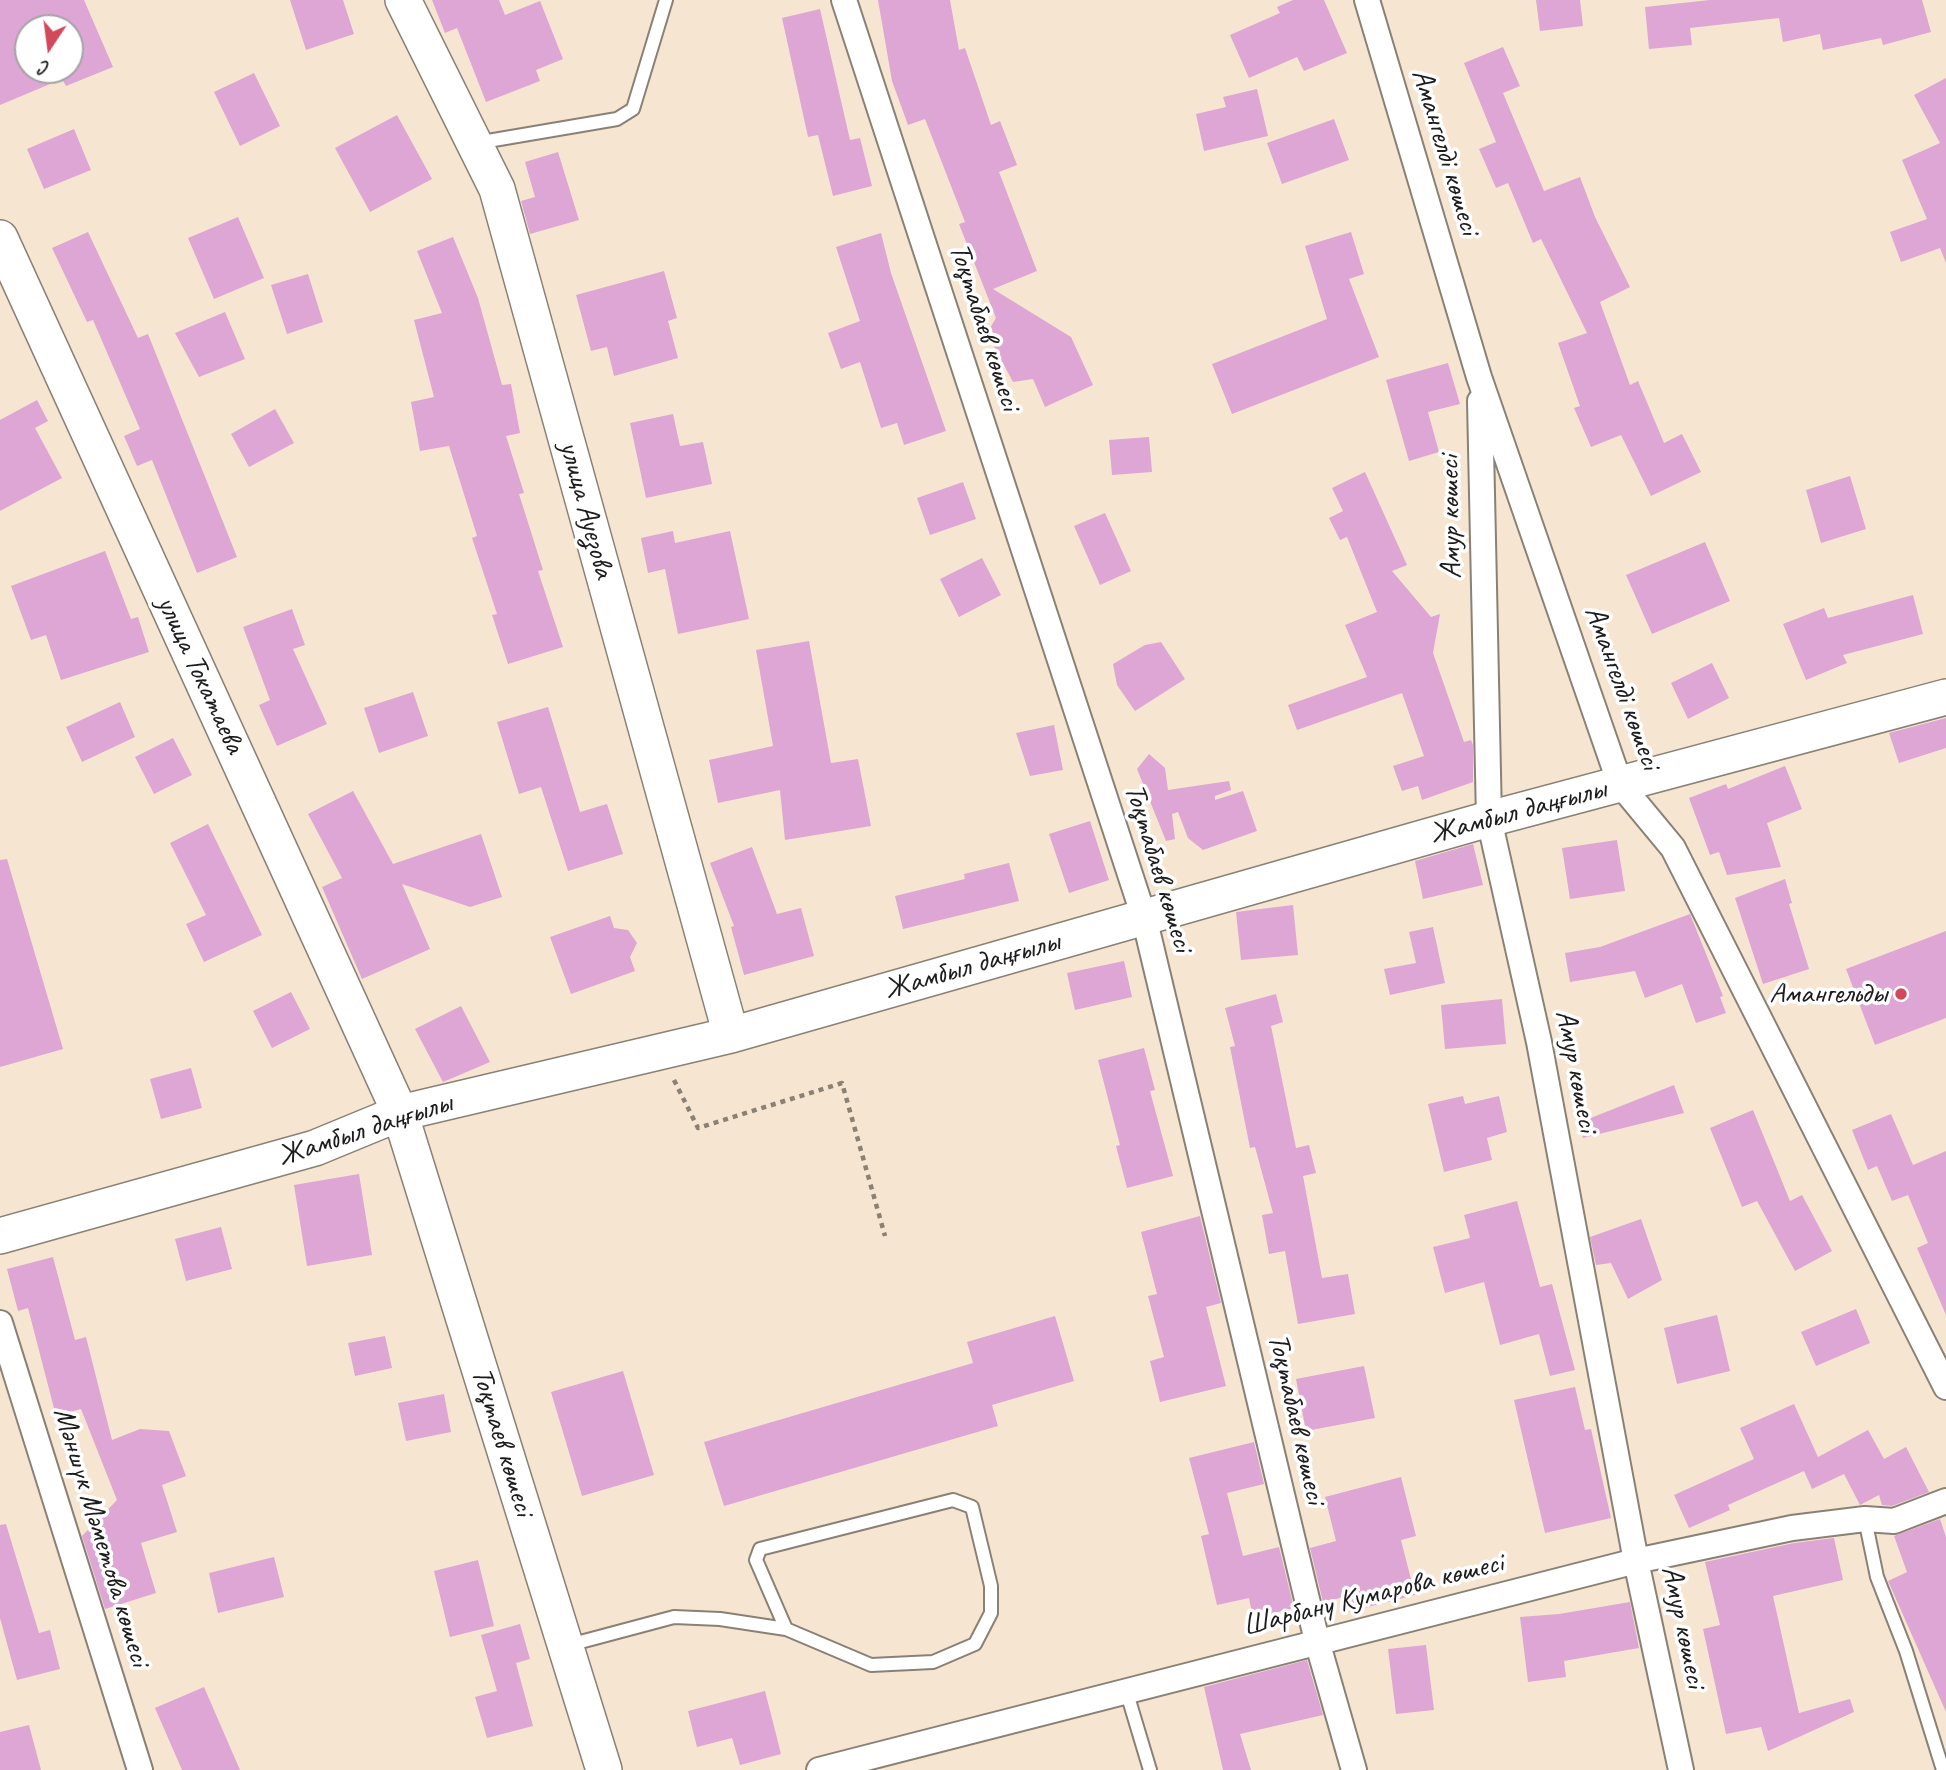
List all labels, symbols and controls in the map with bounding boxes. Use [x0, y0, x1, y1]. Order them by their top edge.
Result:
north arrow [14, 14, 84, 84]
text: С [37, 55, 52, 80]
street label: Амангелді көшесі [1403, 65, 1487, 239]
street label: Тоқтабаев көшесі [940, 239, 1028, 415]
street label: улица Ауезова [550, 438, 622, 582]
street label: Амур көшесі [1432, 455, 1470, 579]
street label: улица Токатаева [148, 590, 252, 760]
street label: Амангелді көшесі [1576, 601, 1668, 775]
street label: Жамбыл даңғылы [1426, 771, 1610, 853]
street label: Тоқтабаев көшесі [1115, 780, 1201, 956]
street label: Жамбыл даңғылы [880, 924, 1064, 1008]
place label: Амангельды [1769, 976, 1887, 1012]
marker: Амангельды [1893, 986, 1909, 1002]
street label: Амур көшесі [1547, 1007, 1605, 1135]
street label: Жамбыл даңғылы [273, 1085, 457, 1175]
street label: Тоқтабаев көшесі [1259, 1330, 1333, 1508]
street label: Тоқтаев көшесі [462, 1364, 542, 1520]
street label: Мәншүк Мәметова көшесі [44, 1403, 158, 1671]
street label: Шарбану Кумарова көшесі [1239, 1545, 1507, 1645]
street label: Амур көшесі [1653, 1563, 1713, 1691]

